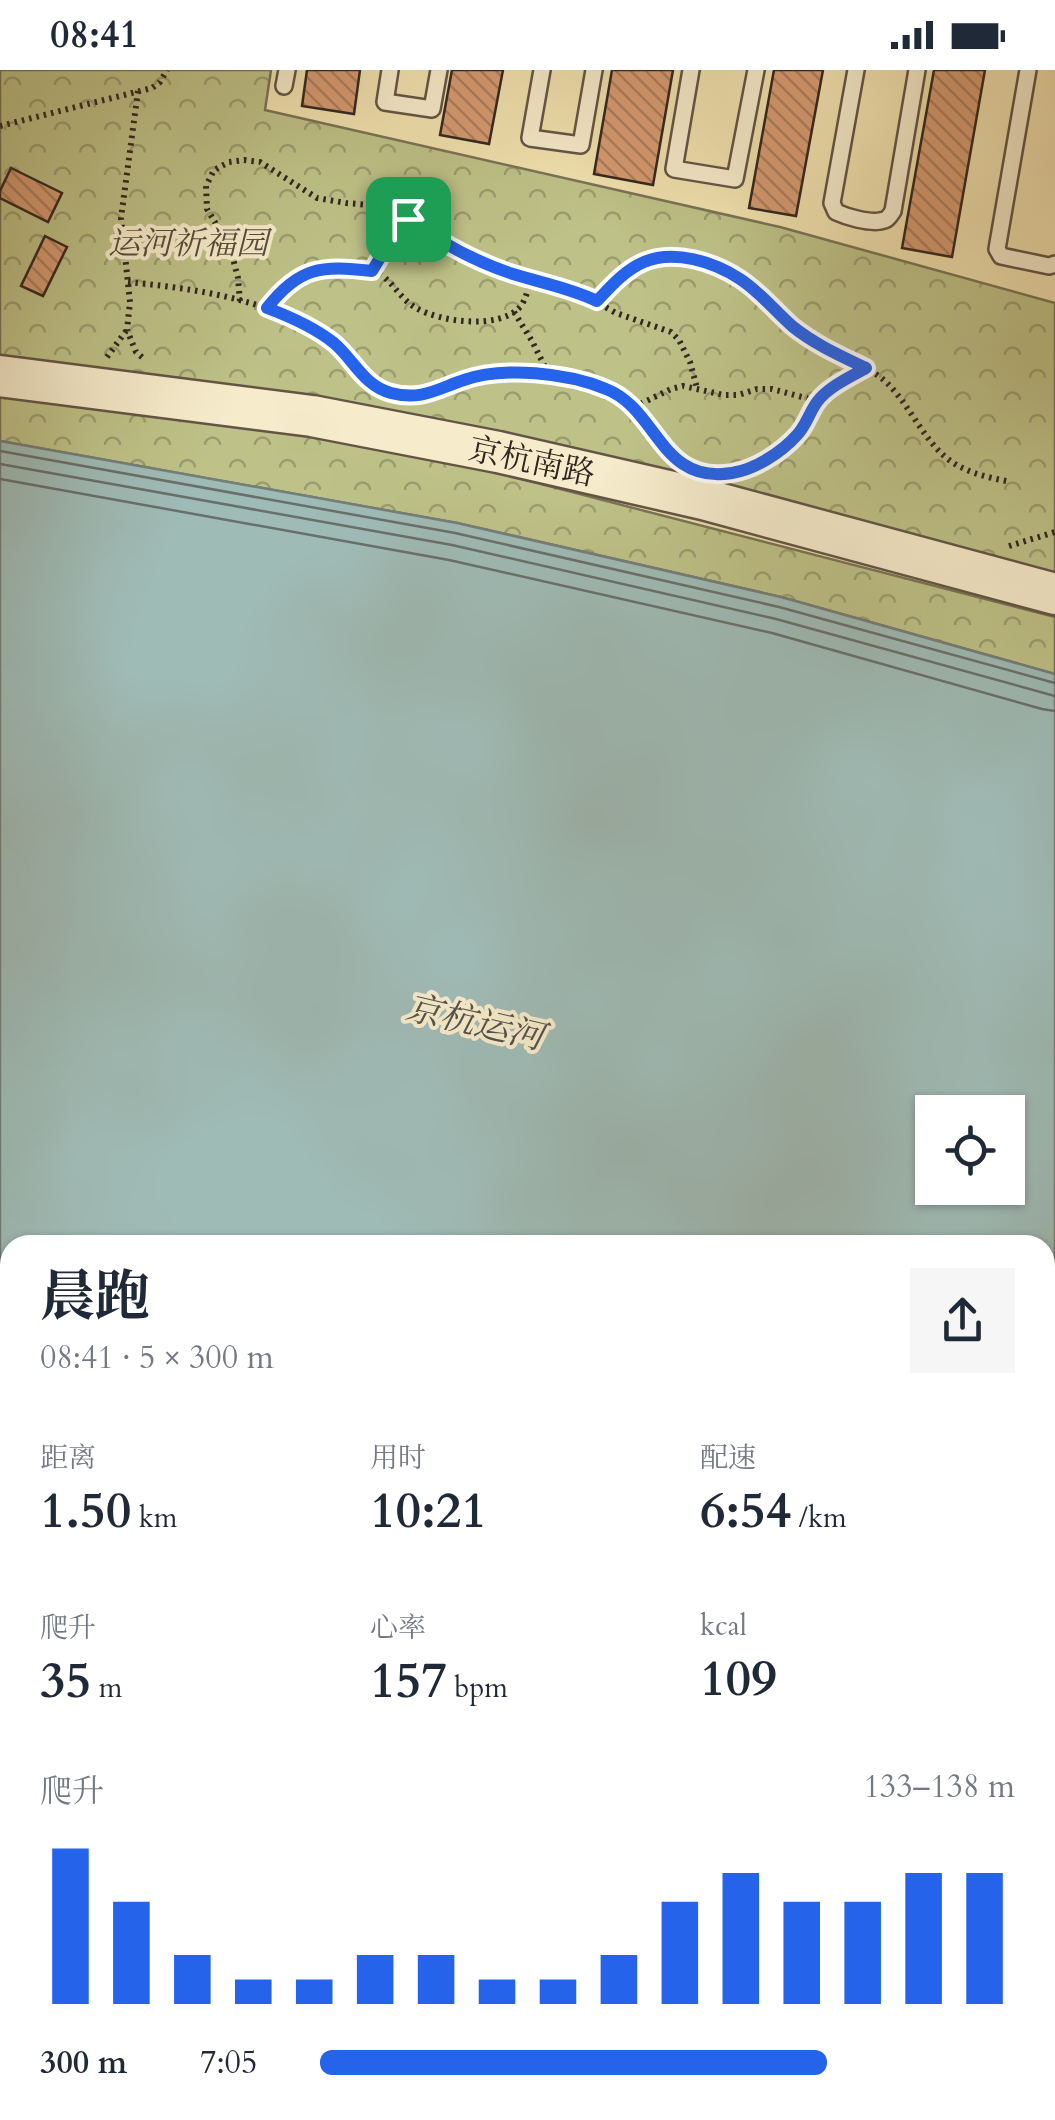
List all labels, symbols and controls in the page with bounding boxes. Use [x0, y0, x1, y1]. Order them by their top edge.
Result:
text: 08:41 [50, 9, 139, 61]
pin [366, 177, 451, 262]
icon: arrive [381, 192, 436, 247]
park label: 运河祈福园 [108, 222, 273, 266]
street label: 京杭南路 [465, 427, 599, 497]
water label: 京杭运河 [401, 984, 554, 1063]
map controls [915, 1095, 1025, 1205]
button: locate [915, 1095, 1025, 1205]
text: 晨跑 [40, 1261, 150, 1335]
button: share [910, 1268, 1015, 1373]
text: 08:41 · 5 × 300 m [40, 1336, 274, 1380]
text: 距离 [40, 1439, 96, 1477]
text: 用时 [370, 1439, 426, 1477]
text: 配速 [700, 1439, 756, 1477]
text: 1.50 [40, 1477, 131, 1545]
text: 10:21 [370, 1477, 487, 1545]
text: 6:54 [700, 1477, 791, 1545]
text: km [131, 1499, 178, 1537]
text: /km [791, 1499, 847, 1537]
text: kcal [700, 1607, 747, 1645]
text: 爬升 [40, 1609, 96, 1647]
text: 心率 [370, 1609, 426, 1647]
text: 109 [700, 1645, 777, 1713]
text: 35 [40, 1647, 91, 1715]
text: 157 [370, 1647, 447, 1715]
text: m [91, 1669, 122, 1707]
text: bpm [447, 1669, 508, 1707]
text: 133–138 m [863, 1765, 1015, 1809]
text: 爬升 [40, 1770, 104, 1814]
text: 300 m [40, 2041, 127, 2085]
text: 7:05 [200, 2041, 257, 2085]

